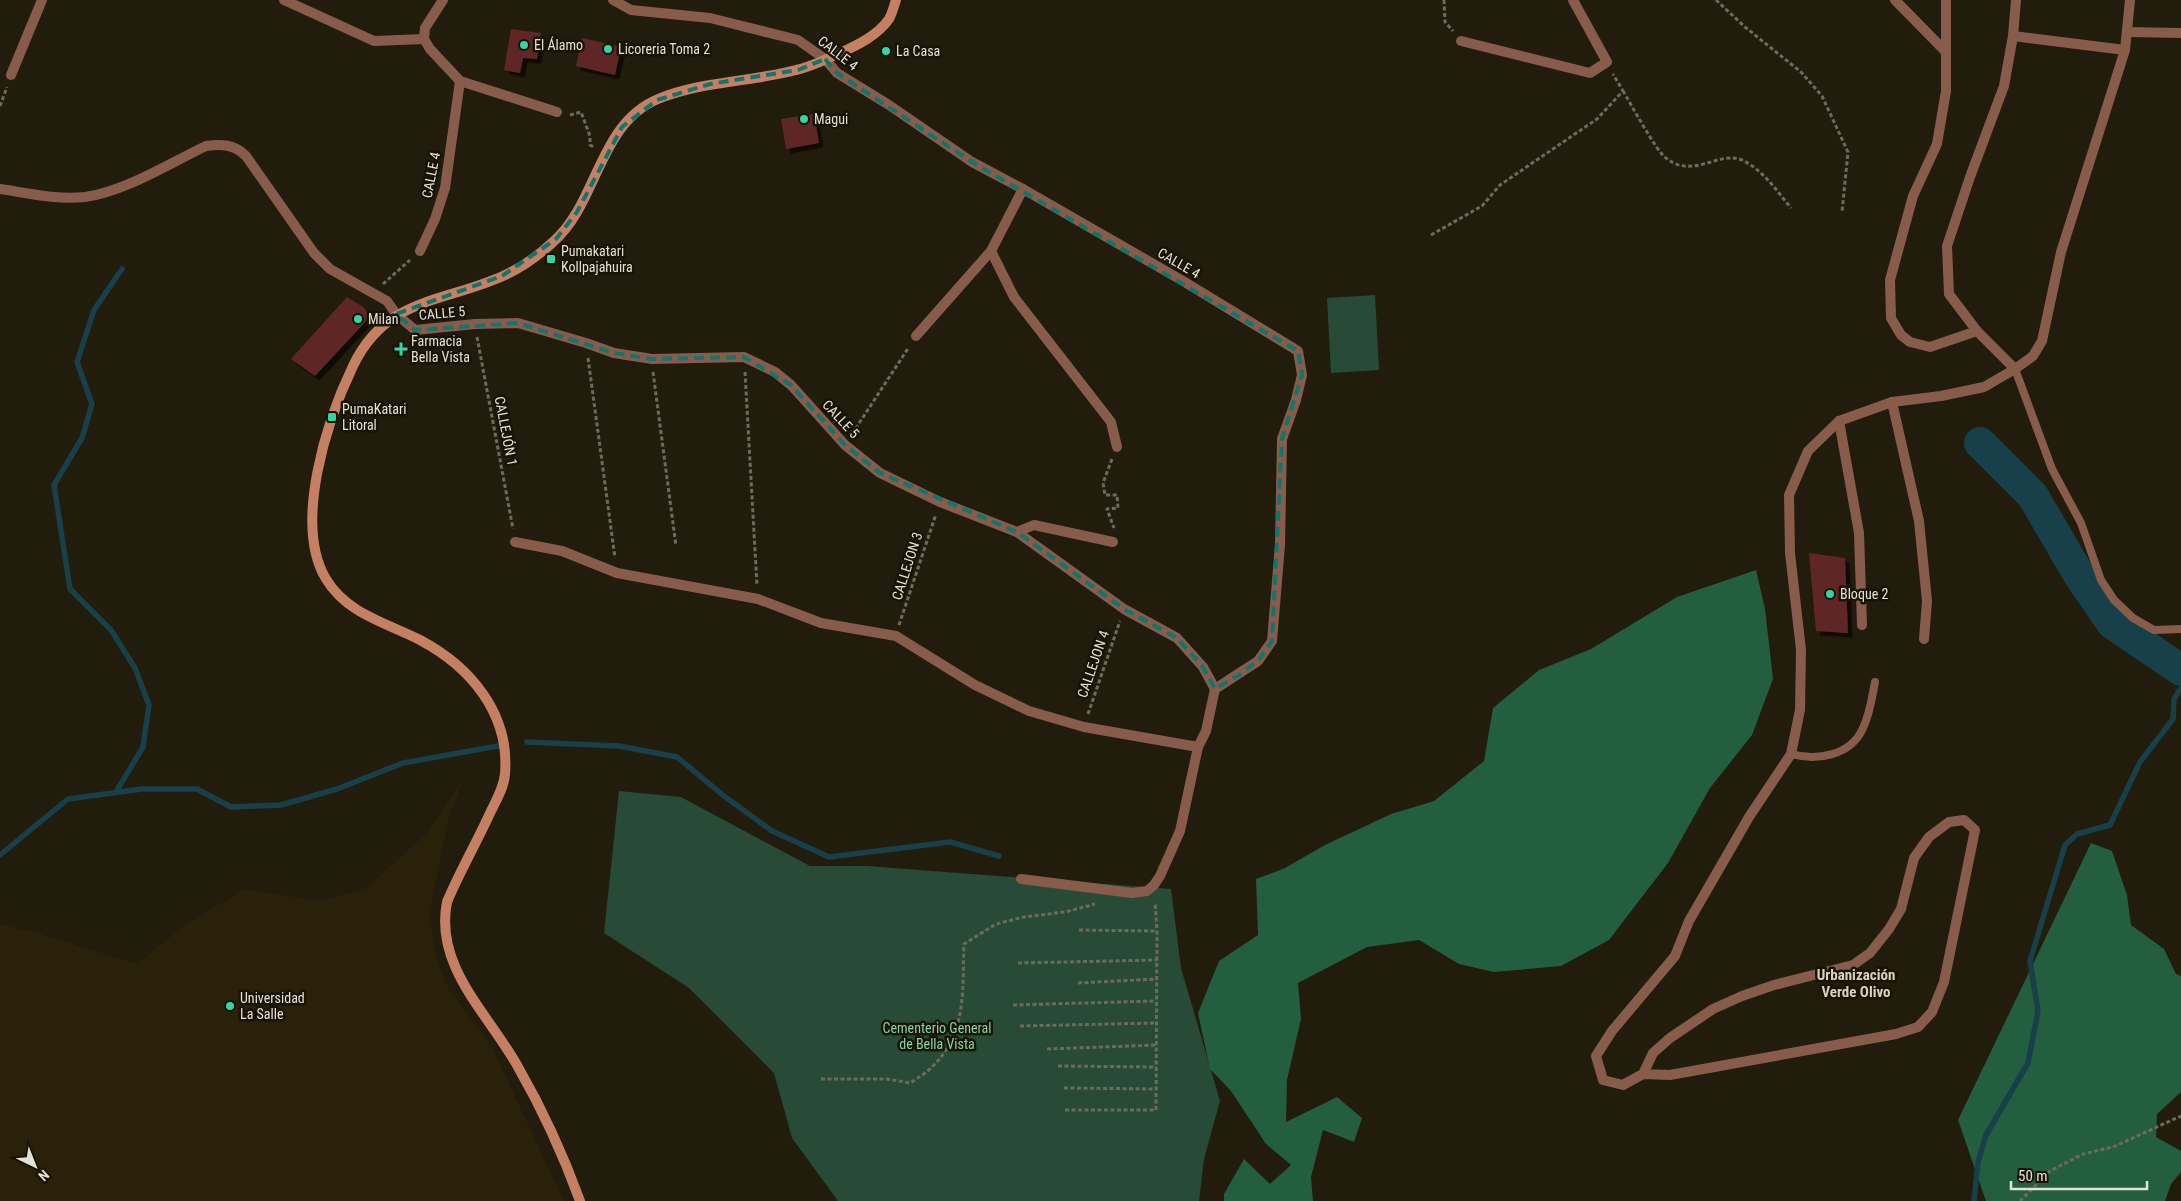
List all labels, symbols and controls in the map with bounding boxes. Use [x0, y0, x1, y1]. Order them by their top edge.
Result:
street label: CALLE 4 [815, 32, 861, 74]
place label: El Álamo [534, 36, 583, 53]
marker: El Álamo [518, 39, 530, 51]
place label: Licoreria Toma 2 [618, 41, 710, 57]
marker: Licoreria Toma 2 [602, 43, 614, 55]
place label: La Casa [896, 43, 940, 59]
marker: La Casa [880, 45, 892, 57]
place label: Magui [814, 111, 848, 127]
marker: Magui [798, 113, 810, 125]
street label: CALLE 4 [419, 151, 443, 199]
place label: Pumakatari Kollpajahuira [561, 243, 633, 275]
street label: CALLE 4 [1155, 244, 1203, 282]
marker: Pumakatari Kollpajahuira [545, 253, 557, 265]
street label: CALLE 5 [418, 303, 466, 323]
place label: Milan [368, 311, 399, 327]
marker: Milan [352, 313, 364, 325]
place label: Farmacia Bella Vista [411, 333, 470, 365]
marker: Farmacia Bella Vista [395, 343, 407, 355]
street label: CALLEJÓN 1 [491, 395, 522, 467]
street label: CALLE 5 [819, 397, 863, 441]
place label: PumaKatari Litoral [342, 401, 406, 433]
marker: PumaKatari Litoral [326, 411, 338, 423]
street label: CALLEJON 3 [889, 530, 925, 602]
place label: Bloque 2 [1840, 586, 1888, 602]
marker: Bloque 2 [1824, 588, 1836, 600]
street label: CALLEJON 4 [1074, 628, 1112, 700]
district label: Urbanización Verde Olivo [1817, 966, 1895, 1001]
place label: Universidad La Salle [240, 990, 305, 1022]
marker: Universidad La Salle [224, 1000, 236, 1012]
park label: Cementerio General de Bella Vista [883, 1020, 991, 1052]
north arrow [10, 1141, 60, 1191]
scale bar [2011, 1158, 2147, 1190]
text: N [35, 1167, 52, 1184]
text: 50 m [2018, 1167, 2048, 1185]

